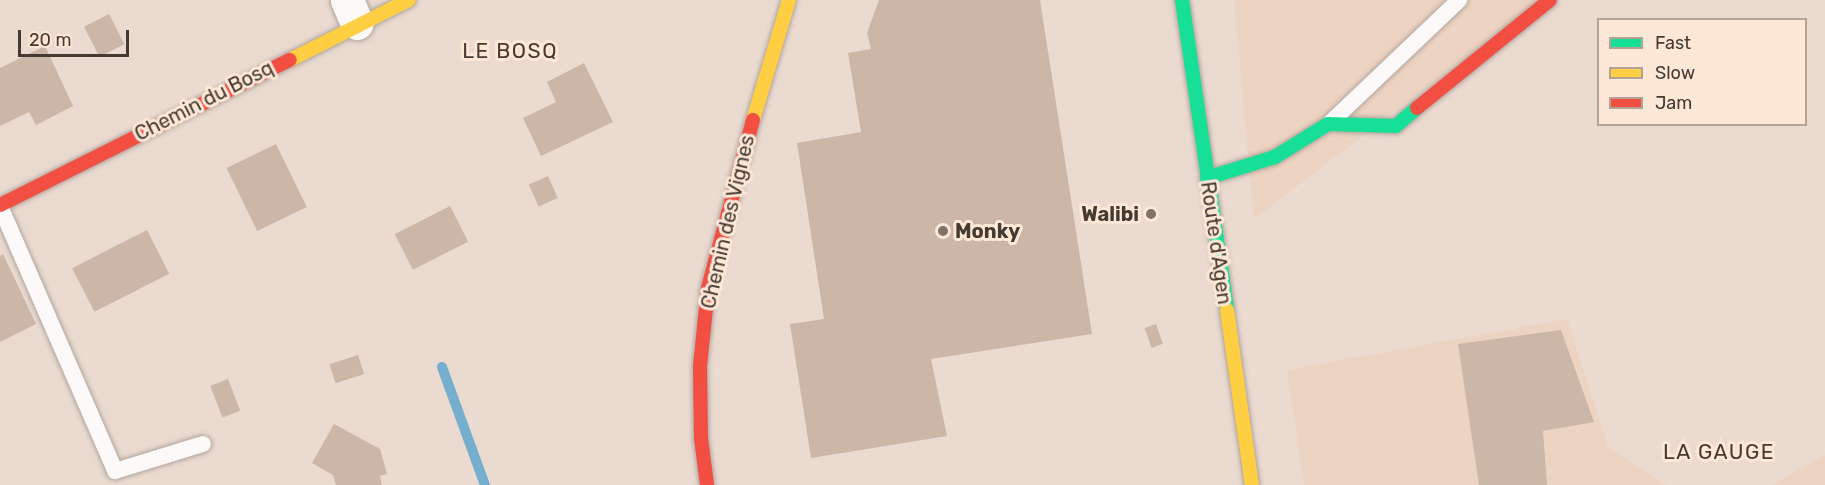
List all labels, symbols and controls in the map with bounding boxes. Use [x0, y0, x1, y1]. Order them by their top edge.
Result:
scale bar [21, 18, 132, 56]
legend [1597, 18, 1807, 126]
text: 20 m [29, 29, 71, 51]
text: Fast [1655, 32, 1691, 54]
district label: LE BOSQ [462, 38, 558, 64]
street label: Chemin du Bosq [131, 56, 277, 146]
text: Slow [1655, 62, 1695, 84]
text: Jam [1655, 92, 1692, 114]
street label: Chemin des Vignes [696, 133, 760, 311]
street label: Route d'Agen [1195, 180, 1237, 306]
place label: Walibi [1081, 202, 1139, 226]
marker: Walibi [1144, 207, 1158, 221]
place label: Monky [955, 219, 1020, 243]
marker: Monky [936, 224, 950, 238]
district label: LA GAUGE [1663, 439, 1775, 465]

